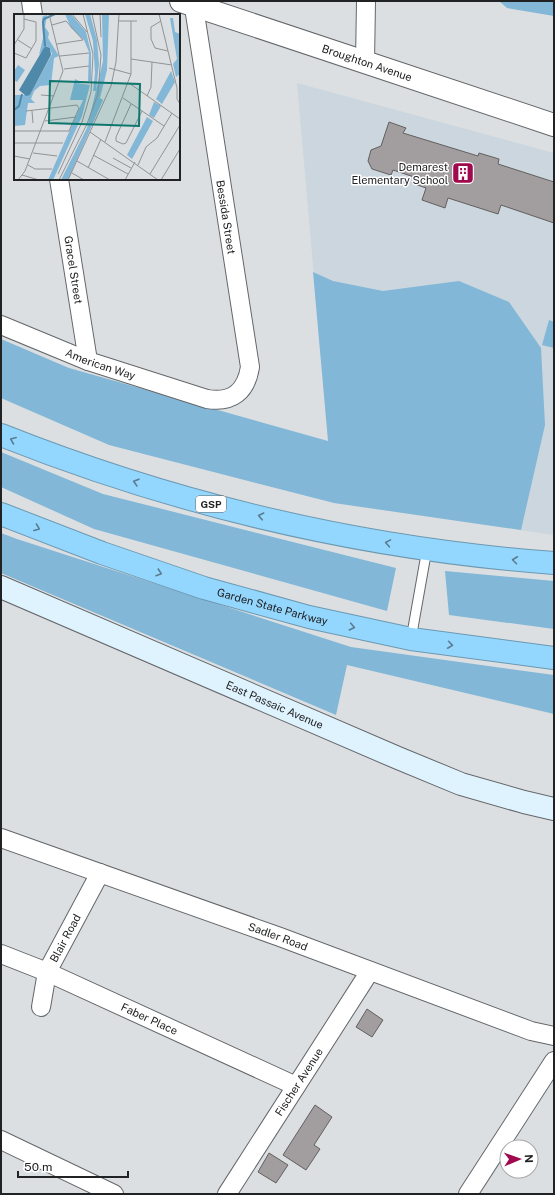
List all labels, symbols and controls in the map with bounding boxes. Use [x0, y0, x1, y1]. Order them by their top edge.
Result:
inset map [14, 14, 180, 180]
street label: Broughton Avenue [320, 42, 414, 83]
building icon: Demarest Elementary School [450, 160, 476, 186]
place label: Demarest Elementary School [351, 161, 448, 186]
street label: Bessida Street [214, 179, 238, 255]
street label: Gracel Street [62, 235, 85, 305]
street label: American Way [64, 346, 137, 382]
one-way arrow [9, 436, 16, 444]
one-way arrow [132, 479, 139, 487]
road number: GSP [196, 496, 226, 512]
one-way arrow [258, 513, 264, 521]
one-way arrow [34, 524, 41, 532]
one-way arrow [385, 539, 391, 548]
one-way arrow [512, 556, 518, 565]
one-way arrow [156, 568, 163, 577]
street label: Garden State Parkway [216, 586, 329, 627]
one-way arrow [349, 622, 355, 630]
one-way arrow [447, 640, 453, 649]
street label: East Passaic Avenue [224, 679, 325, 731]
street label: Blair Road [47, 912, 83, 964]
street label: Sadler Road [247, 920, 309, 953]
street label: Faber Place [119, 1001, 180, 1037]
street label: Fischer Avenue [273, 1046, 325, 1118]
north arrow [499, 1139, 539, 1179]
scale bar [18, 1153, 128, 1179]
text: N [523, 1154, 535, 1163]
text: 50 m [24, 1160, 52, 1174]

